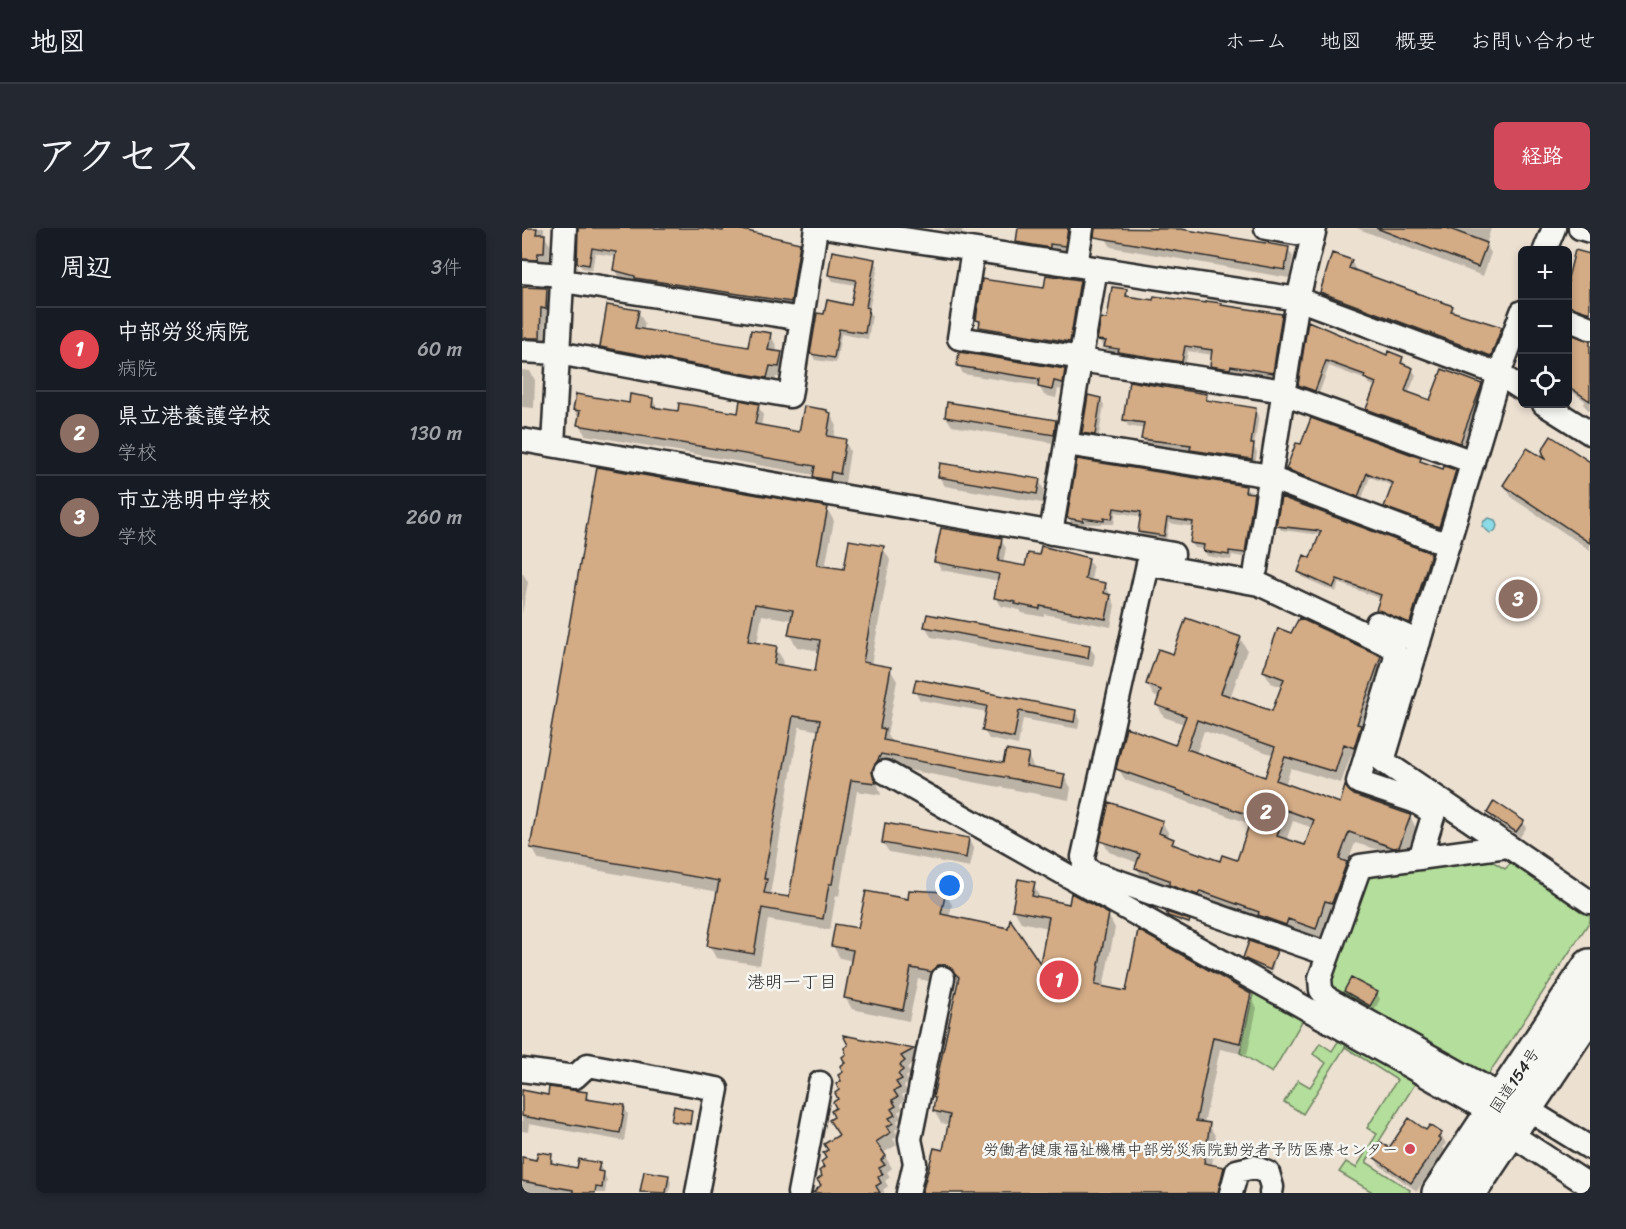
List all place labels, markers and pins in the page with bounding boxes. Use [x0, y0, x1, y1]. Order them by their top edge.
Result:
pin: 3 [1498, 576, 1538, 622]
pin: 2 [1246, 790, 1286, 834]
pin: 1 [1040, 958, 1078, 1002]
place label: 労働者健康福祉機構中部労災病院勤労者予防医療センター [983, 1135, 1398, 1164]
marker: 労働者健康福祉機構中部労災病院勤労者予防医療センター [1403, 1142, 1417, 1156]

